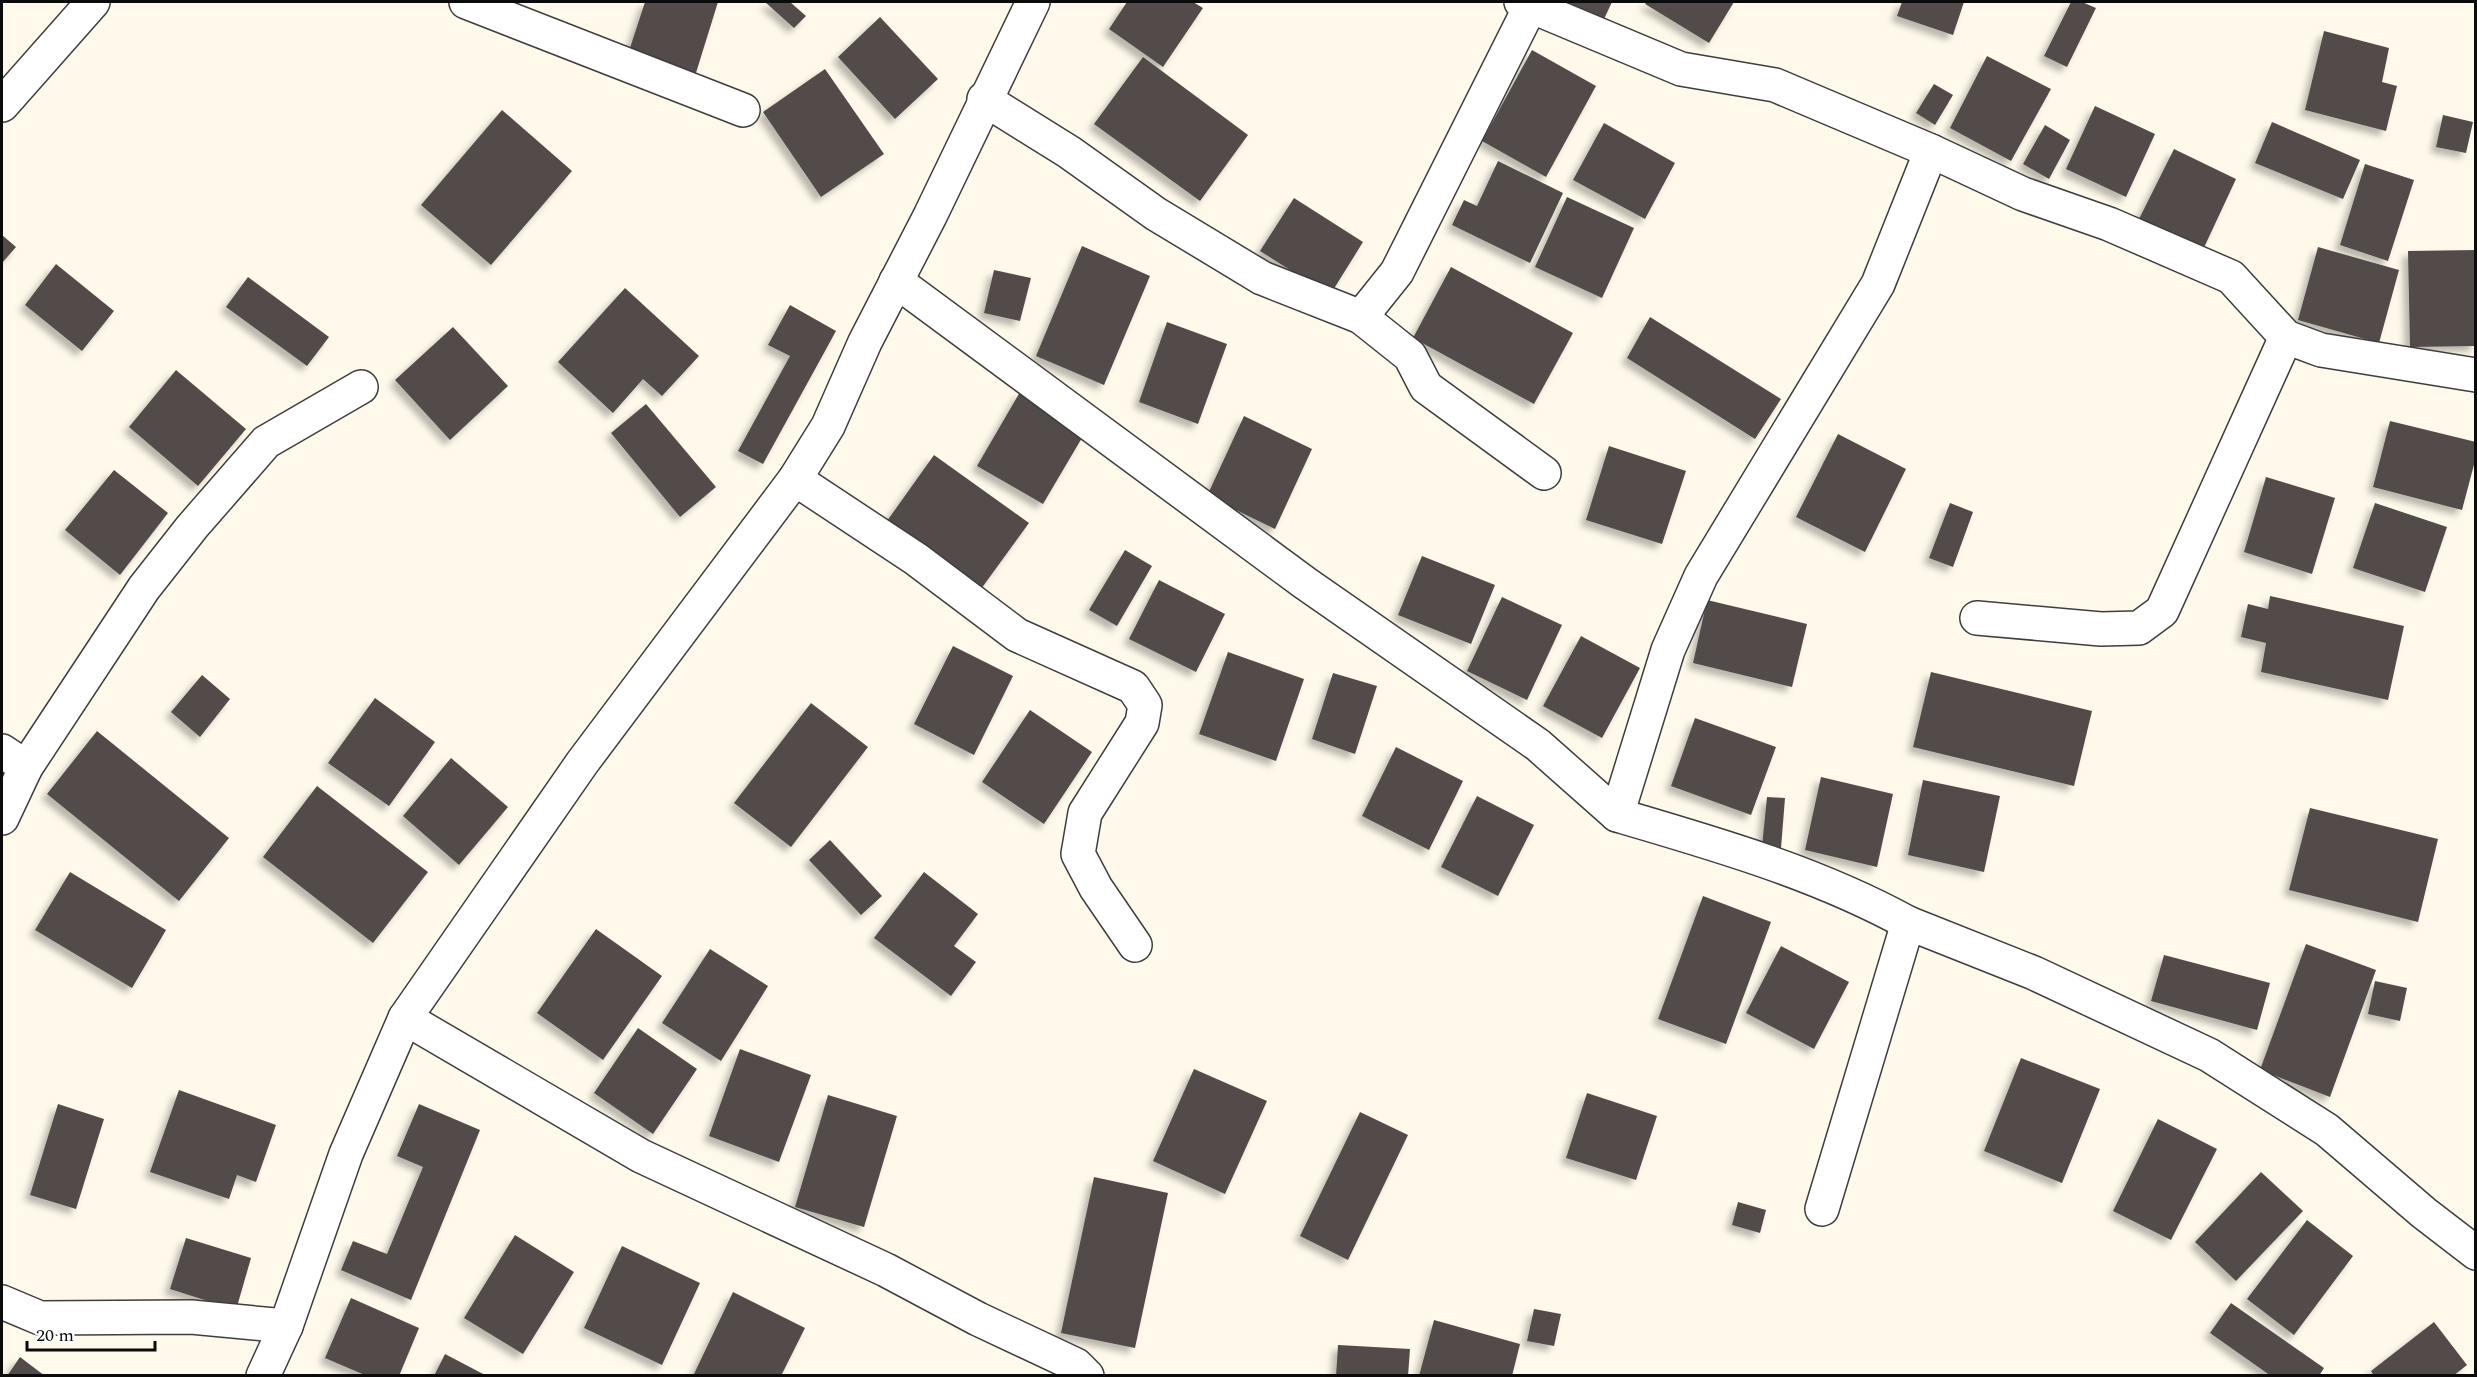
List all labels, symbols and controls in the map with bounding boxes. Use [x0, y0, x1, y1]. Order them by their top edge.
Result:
scale bar [27, 1314, 154, 1352]
text: 20 m [36, 1322, 74, 1349]

